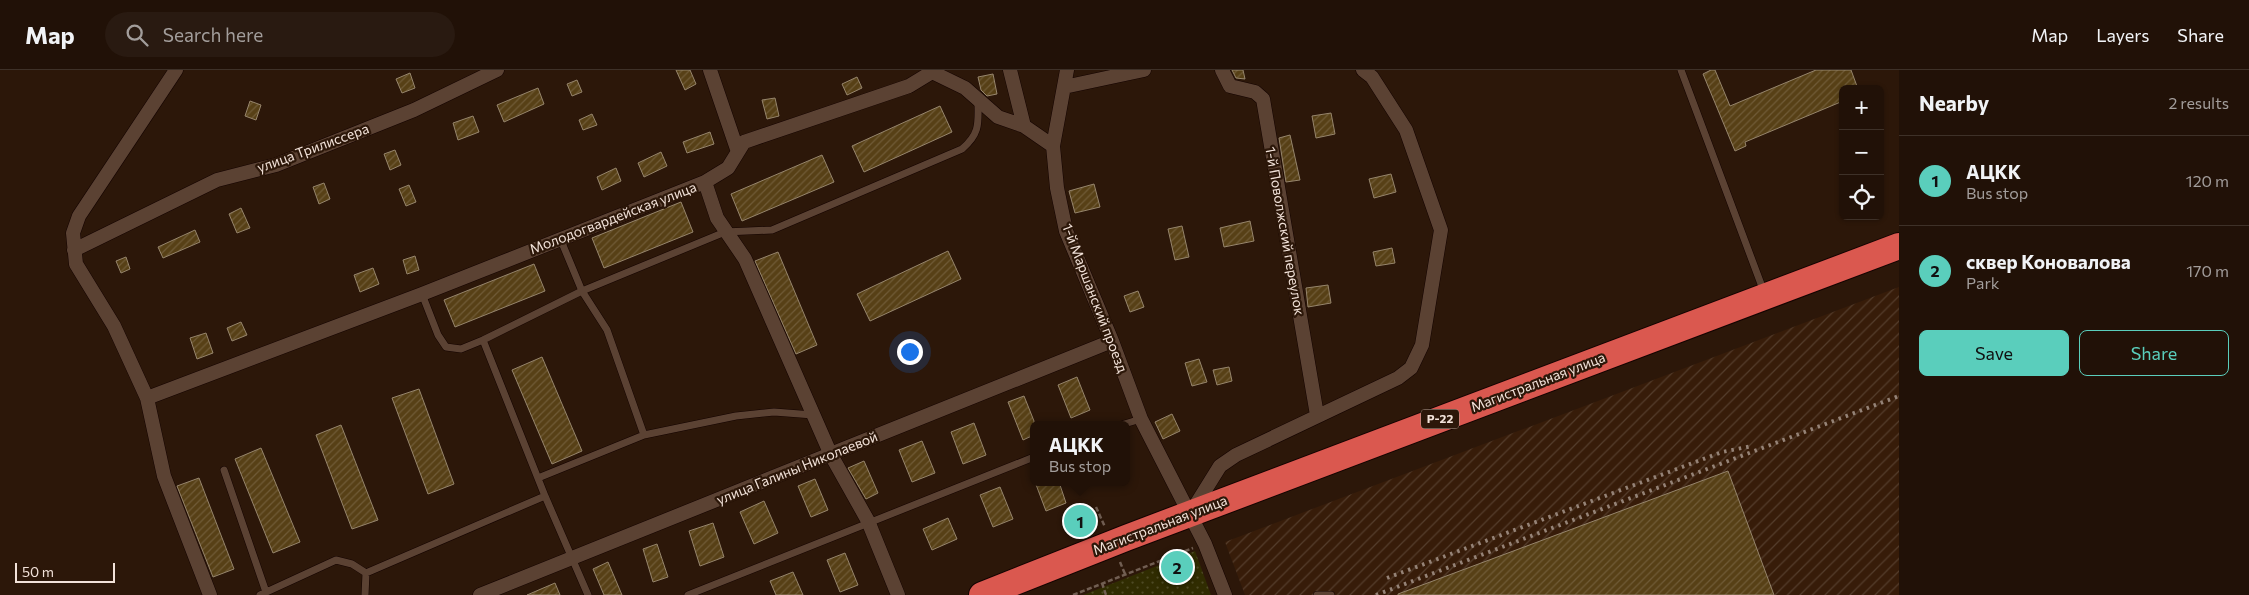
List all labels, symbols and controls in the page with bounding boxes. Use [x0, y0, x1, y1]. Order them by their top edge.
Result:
search box [105, 12, 455, 57]
text: Map [25, 20, 75, 49]
icon: search [123, 21, 151, 49]
text: Search here [163, 23, 263, 46]
text: Map [2031, 24, 2068, 46]
text: Layers [2096, 24, 2149, 46]
text: Share [2177, 24, 2224, 46]
map controls [1839, 85, 1884, 220]
button: + [1839, 85, 1884, 130]
text: Nearby [1919, 90, 1989, 115]
text: 2 results [2168, 93, 2229, 112]
street label: улица Трилиссера [255, 119, 371, 176]
button: − [1839, 130, 1884, 175]
street label: 1-й Поволжский переулок [1262, 145, 1309, 317]
text: АЦКК [1966, 160, 2021, 183]
text: 1 [1931, 171, 1939, 190]
text: 120 m [2186, 171, 2229, 190]
button: locate [1839, 175, 1884, 220]
street label: Молодогвардейская улица [527, 178, 699, 257]
text: Bus stop [1966, 183, 2028, 202]
street label: 1-й Маршанский проезд [1059, 221, 1132, 375]
text: сквер Коновалова [1966, 250, 2131, 273]
text: 2 [1930, 261, 1940, 280]
text: 170 m [2186, 261, 2229, 280]
text: Park [1966, 273, 1999, 292]
button: Save [1919, 330, 2069, 376]
button: Share [2079, 330, 2229, 376]
your location [897, 339, 923, 365]
street label: Магистральная улица [1468, 348, 1607, 415]
road number: Р-22 [1421, 409, 1459, 428]
popup [1030, 421, 1130, 486]
street label: улица Галины Николаевой [714, 427, 880, 508]
text: АЦКК [1049, 433, 1104, 456]
text: Bus stop [1049, 456, 1111, 475]
street label: Магистральная улица [1090, 491, 1229, 558]
pin: 1 [1064, 502, 1096, 540]
pin: 2 [1161, 548, 1193, 586]
scale bar [15, 560, 115, 583]
text: 50 m [22, 563, 54, 580]

